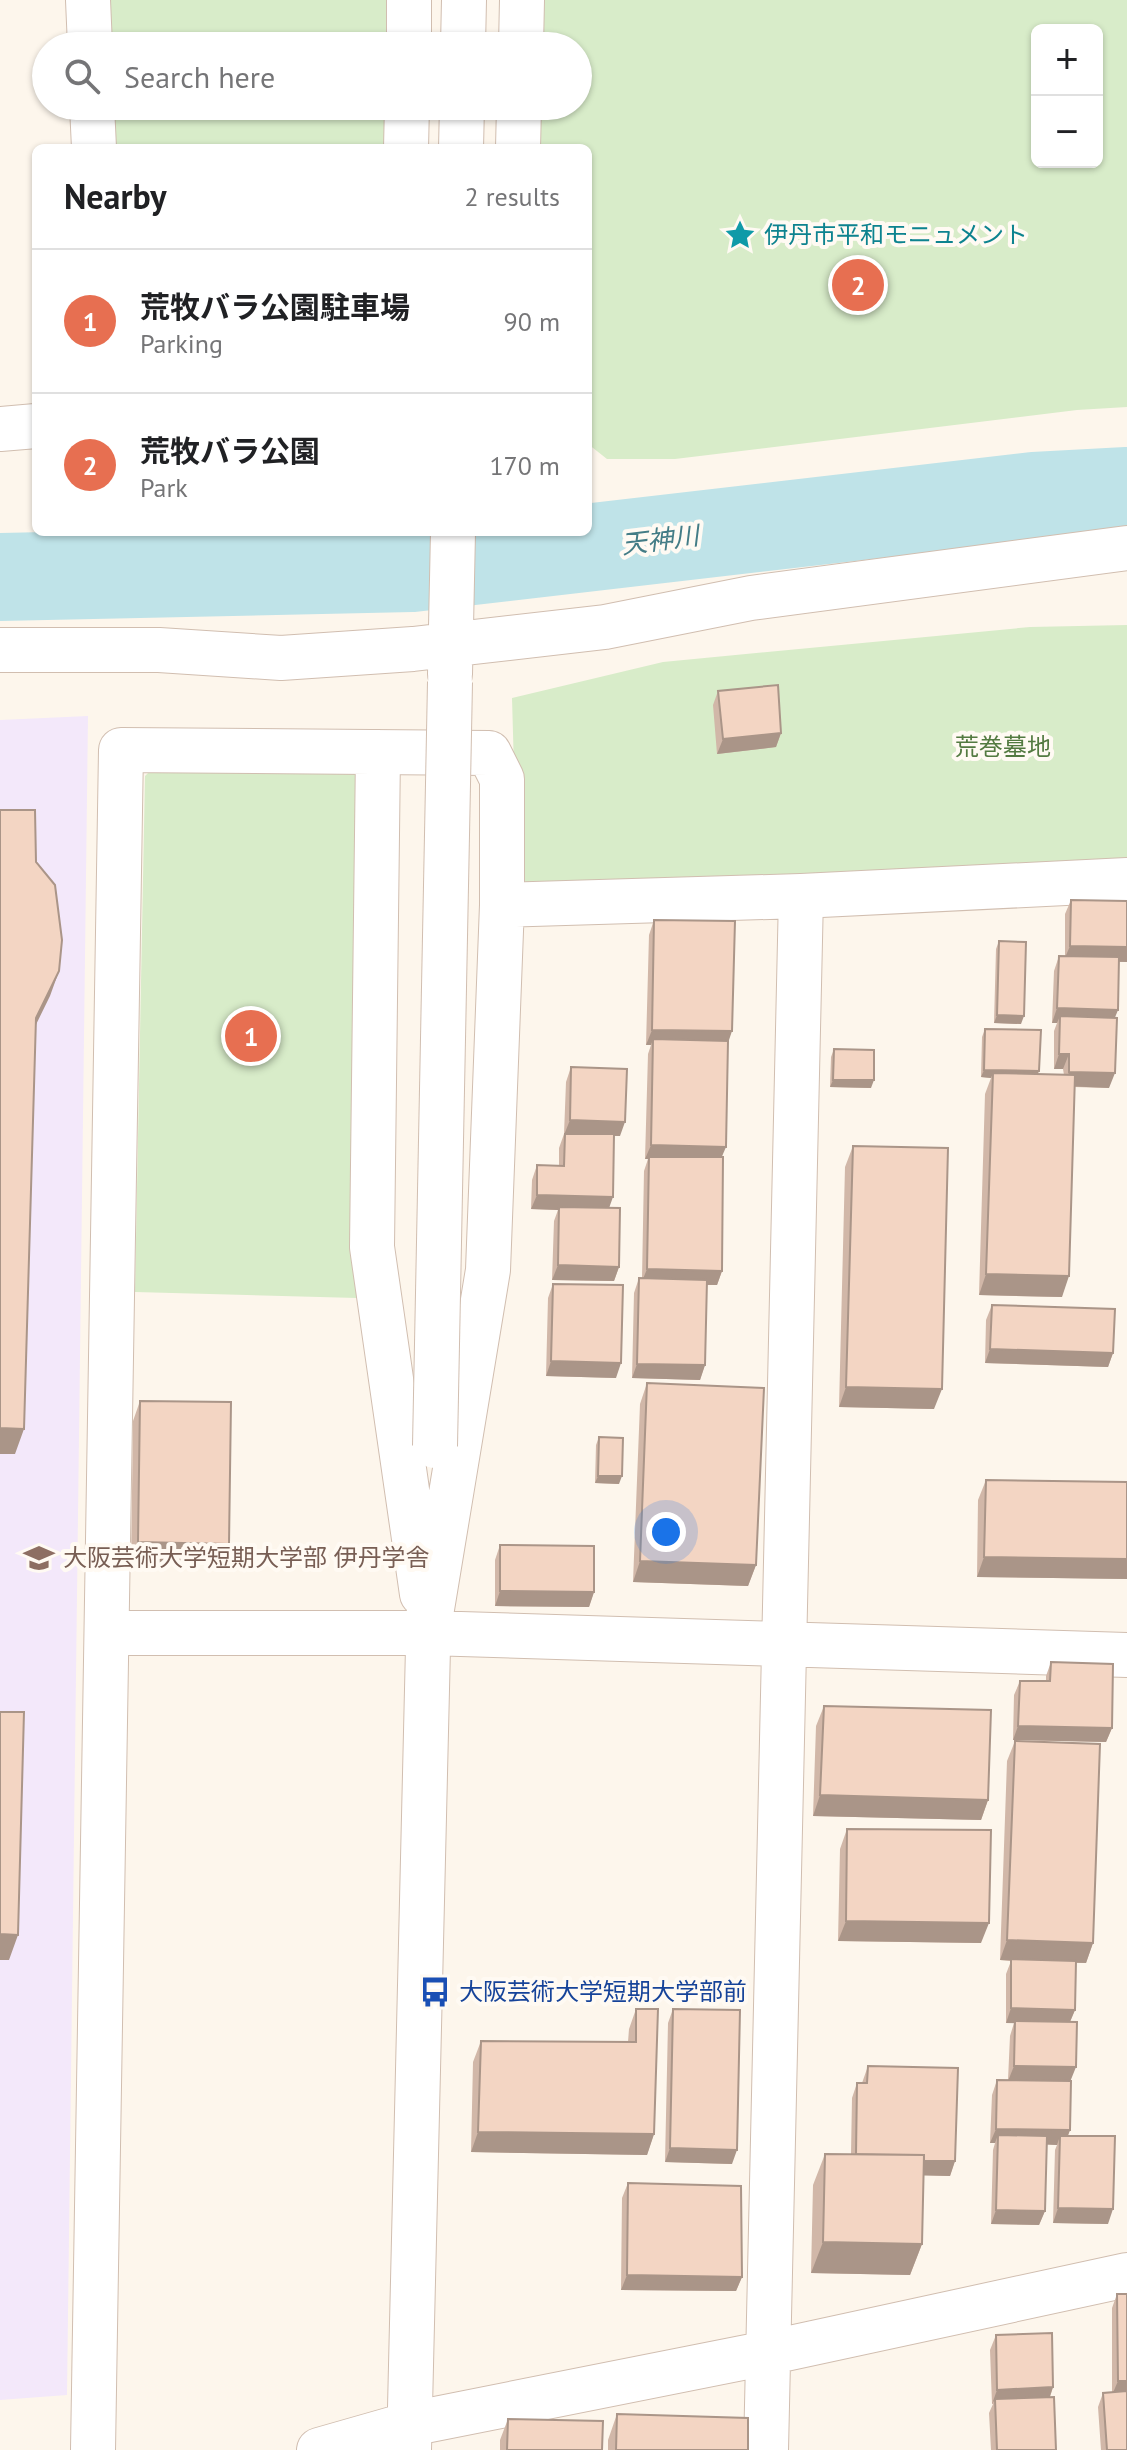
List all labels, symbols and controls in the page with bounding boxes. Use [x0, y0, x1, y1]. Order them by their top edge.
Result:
map controls [1031, 24, 1103, 168]
button: + [1031, 24, 1103, 96]
search box [32, 32, 592, 120]
icon: search [60, 54, 104, 98]
text: Search here [124, 57, 275, 96]
button: − [1031, 96, 1103, 168]
text: Nearby [64, 174, 166, 218]
text: 2 results [465, 180, 560, 213]
place icon: 伊丹市平和モニュメント [723, 218, 757, 252]
place label: 伊丹市平和モニュメント [764, 219, 1028, 250]
pin: 2 [832, 255, 884, 315]
text: 荒牧バラ公園駐車場 [140, 287, 410, 326]
text: 1 [83, 305, 97, 338]
text: 90 m [504, 305, 560, 338]
text: Parking [140, 327, 223, 360]
text: 荒牧バラ公園 [140, 431, 320, 470]
text: 2 [83, 449, 97, 482]
text: 170 m [489, 449, 560, 482]
text: Park [140, 471, 188, 504]
water label: 天神川 [619, 518, 704, 561]
park label: 荒巻墓地 [955, 731, 1051, 762]
pin: 1 [225, 1006, 277, 1066]
your location [646, 1512, 686, 1552]
school or university icon: 大阪芸術大学短期大学部 伊丹学舎 [22, 1541, 56, 1575]
place label: 大阪芸術大学短期大学部 伊丹学舎 [63, 1542, 429, 1573]
bus stop icon: 大阪芸術大学短期大学部前 [418, 1975, 452, 2009]
place label: 大阪芸術大学短期大学部前 [459, 1976, 747, 2007]

